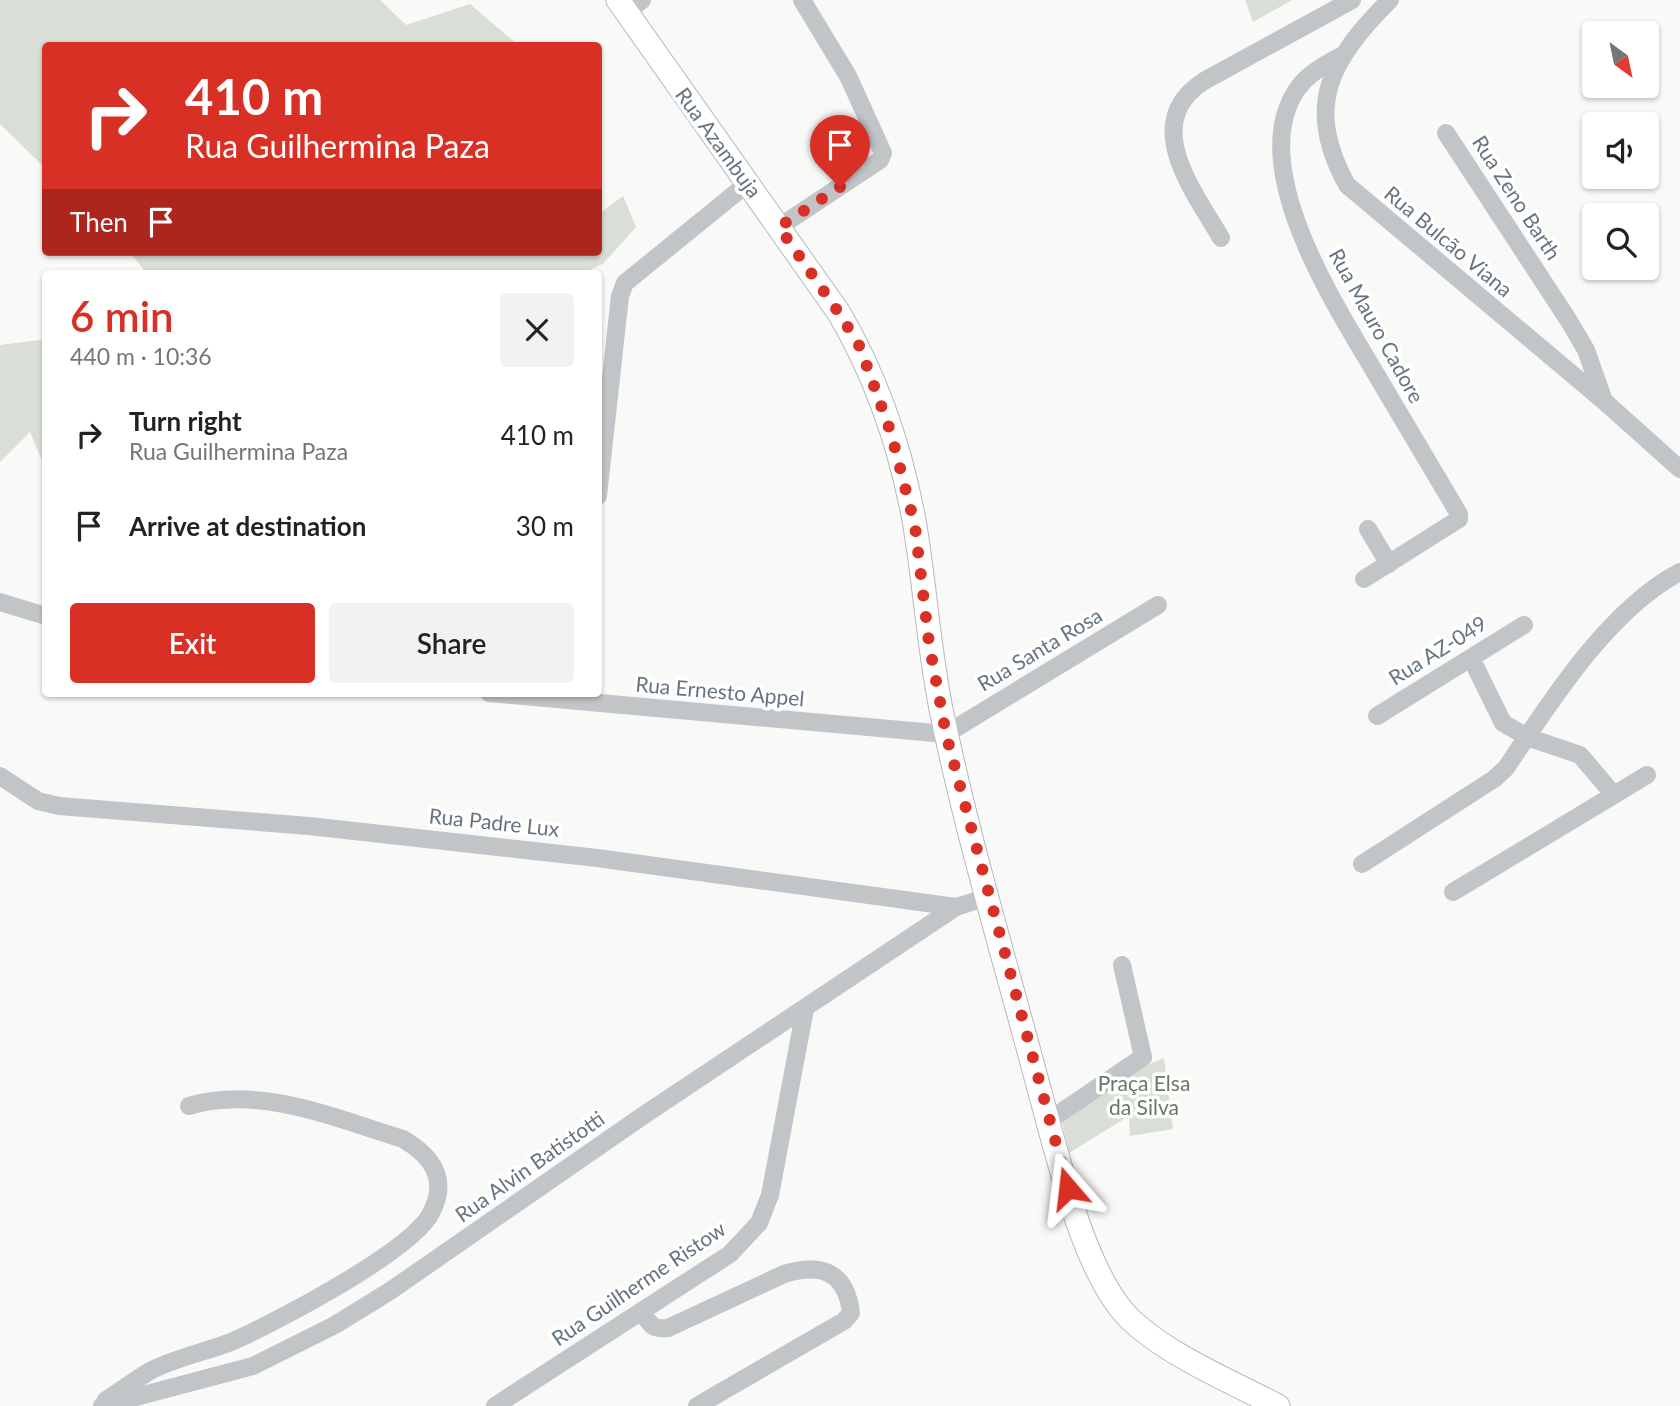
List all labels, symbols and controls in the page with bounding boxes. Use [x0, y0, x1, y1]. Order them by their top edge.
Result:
north arrow [1582, 21, 1659, 98]
map controls [1582, 21, 1659, 280]
text: 410 m [185, 67, 323, 125]
icon: right [70, 70, 161, 161]
street label: Rua Azambuja [671, 82, 768, 202]
button: sound [1582, 112, 1659, 189]
pin [810, 115, 870, 187]
text: Rua Guilhermina Paza [185, 126, 490, 165]
icon: arrive [821, 126, 859, 164]
street label: Rua Zeno Barth [1468, 130, 1567, 264]
street label: Rua Bulcão Viana [1380, 180, 1518, 302]
icon: arrive [142, 203, 180, 241]
button: search [1582, 203, 1659, 280]
text: Then [70, 206, 128, 238]
street label: Rua Mauro Cadore [1325, 244, 1430, 407]
text: 6 min [70, 291, 174, 341]
button: close [500, 293, 574, 367]
text: 440 m · 10:36 [70, 342, 212, 370]
text: Turn right [129, 405, 242, 437]
icon: right [70, 416, 108, 454]
text: 410 m [501, 419, 574, 451]
text: Rua Guilhermina Paza [129, 437, 348, 465]
icon: arrive [70, 507, 108, 545]
text: Arrive at destination [129, 510, 366, 542]
text: 30 m [516, 510, 574, 542]
street label: Rua Santa Rosa [972, 602, 1106, 696]
button: Exit [70, 603, 315, 683]
button: Share [329, 603, 574, 683]
street label: Rua AZ-049 [1384, 610, 1491, 690]
street label: Rua Ernesto Appel [635, 671, 806, 710]
street label: Rua Padre Lux [428, 802, 561, 841]
park label: Praça Elsa da Silva [1098, 1070, 1190, 1119]
street label: Rua Alvin Batistotti [450, 1105, 608, 1227]
position arrow [1031, 1151, 1105, 1225]
street label: Rua Guilherme Ristow [547, 1215, 730, 1350]

